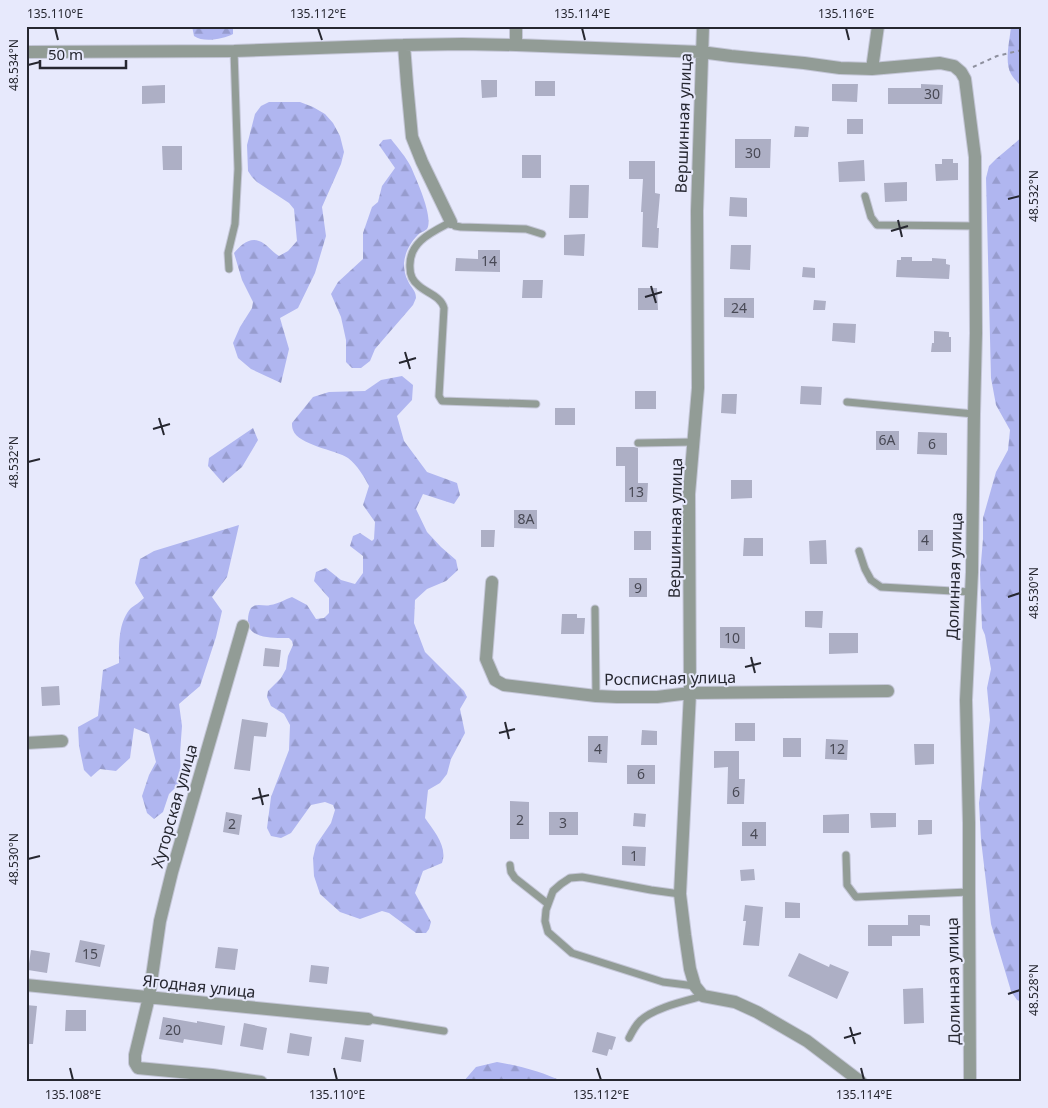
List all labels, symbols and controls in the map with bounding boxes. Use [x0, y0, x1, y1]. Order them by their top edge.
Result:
text: 135.110°E [27, 5, 83, 22]
text: 135.112°E [290, 5, 346, 22]
text: 135.114°E [554, 5, 610, 22]
text: 135.116°E [818, 5, 874, 22]
scale bar [40, 38, 126, 70]
text: 48.534°N [5, 39, 22, 91]
text: 50 m [48, 44, 83, 64]
street label: Вершинная улица [670, 52, 696, 194]
house number: 30 [924, 84, 940, 103]
house number: 30 [745, 143, 761, 162]
text: 48.532°N [1025, 170, 1042, 222]
house number: 14 [481, 251, 497, 270]
house number: 24 [731, 298, 747, 317]
house number: 6А [879, 430, 896, 449]
house number: 6 [928, 434, 936, 453]
text: 48.532°N [5, 436, 22, 488]
street label: Вершинная улица [663, 458, 687, 598]
house number: 13 [628, 482, 644, 501]
house number: 8А [518, 509, 535, 528]
street label: Долинная улица [941, 512, 967, 640]
house number: 4 [921, 530, 929, 549]
text: 48.530°N [1025, 567, 1042, 619]
house number: 9 [634, 578, 642, 597]
house number: 10 [724, 628, 740, 647]
street label: Росписная улица [604, 666, 736, 690]
house number: 4 [594, 739, 602, 758]
house number: 12 [829, 739, 845, 758]
street label: Хуторская улица [146, 742, 202, 870]
house number: 6 [637, 764, 645, 783]
house number: 6 [732, 782, 740, 801]
house number: 2 [516, 810, 524, 829]
house number: 3 [559, 813, 567, 832]
house number: 2 [228, 814, 236, 833]
house number: 4 [750, 824, 758, 843]
text: 48.530°N [5, 833, 22, 885]
house number: 1 [630, 846, 638, 865]
street label: Долинная улица [941, 917, 965, 1045]
house number: 15 [82, 944, 98, 963]
text: 48.528°N [1025, 964, 1042, 1016]
street label: Ягодная улица [141, 969, 257, 1003]
house number: 20 [165, 1020, 181, 1039]
text: 135.108°E [45, 1086, 101, 1103]
text: 135.110°E [309, 1086, 365, 1103]
text: 135.112°E [573, 1086, 629, 1103]
text: 135.114°E [836, 1086, 892, 1103]

